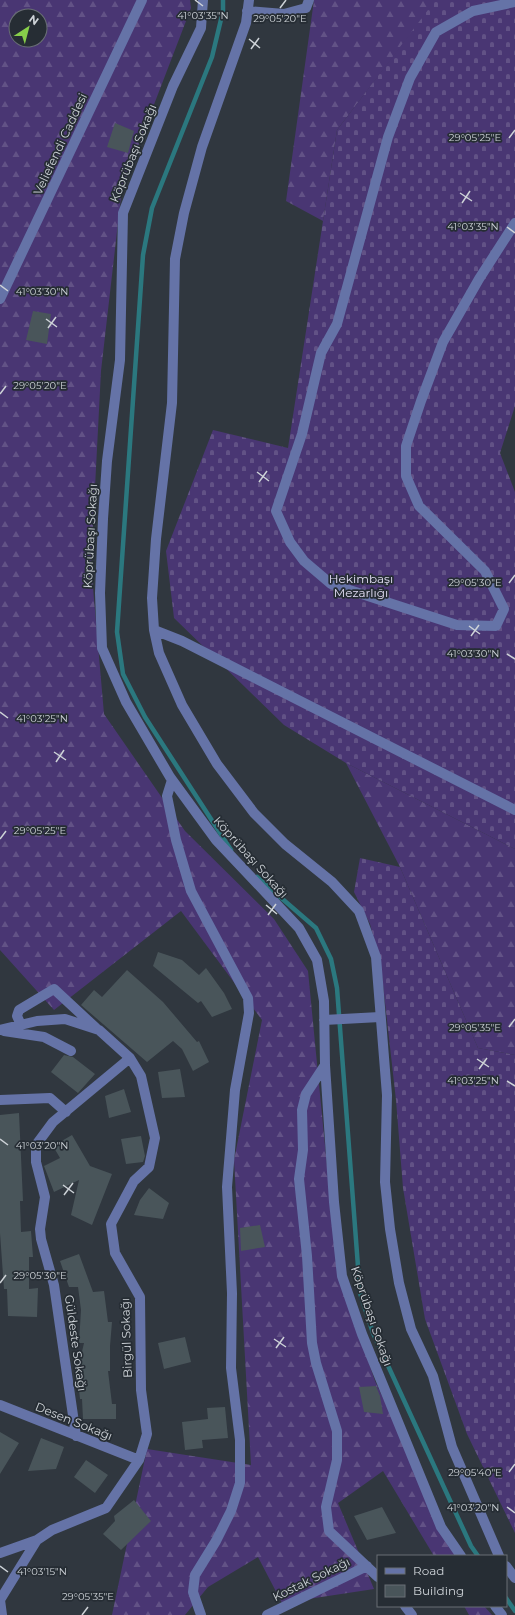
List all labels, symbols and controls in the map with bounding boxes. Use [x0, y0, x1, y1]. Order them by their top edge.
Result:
north arrow [8, 8, 48, 48]
text: 41°03'35"N [177, 9, 229, 22]
text: N [26, 12, 42, 28]
text: 29°05'20"E [253, 12, 307, 25]
street label: Veliefendi Caddesi [30, 91, 90, 197]
street label: Köprübaşı Sokağı [106, 102, 160, 204]
text: 29°05'25"E [449, 131, 501, 144]
text: 41°03'35"N [447, 220, 499, 233]
text: 41°03'30"N [16, 285, 68, 298]
text: 29°05'20"E [13, 379, 67, 392]
street label: Köprübaşı Sokağı [80, 483, 100, 589]
park label: Hekimbaşı Mezarlığı [329, 571, 393, 600]
text: 29°05'30"E [448, 576, 502, 589]
text: 41°03'30"N [447, 647, 499, 660]
text: 41°03'25"N [16, 712, 68, 725]
street label: Köprübaşı Sokağı [210, 813, 292, 901]
text: 29°05'25"E [14, 824, 66, 837]
text: 29°05'35"E [449, 1021, 501, 1034]
text: 41°03'25"N [447, 1074, 499, 1087]
text: 41°03'20"N [16, 1139, 68, 1152]
street label: Köprübaşı Sokağı [348, 1264, 396, 1368]
text: 29°05'30"E [13, 1269, 67, 1282]
street label: Güldeste Sokağı [62, 1294, 90, 1392]
street label: Birgül Sokağı [117, 1298, 135, 1378]
street label: Desen Sokağı [33, 1399, 115, 1443]
text: 29°05'40"E [448, 1466, 502, 1479]
text: 41°03'20"N [447, 1501, 499, 1514]
street label: Kostak Sokağı [270, 1554, 352, 1604]
legend [377, 1555, 507, 1607]
text: Road [413, 1563, 444, 1578]
text: 41°03'15"N [17, 1565, 67, 1578]
text: Building [413, 1583, 464, 1598]
text: 29°05'35"E [62, 1590, 114, 1603]

